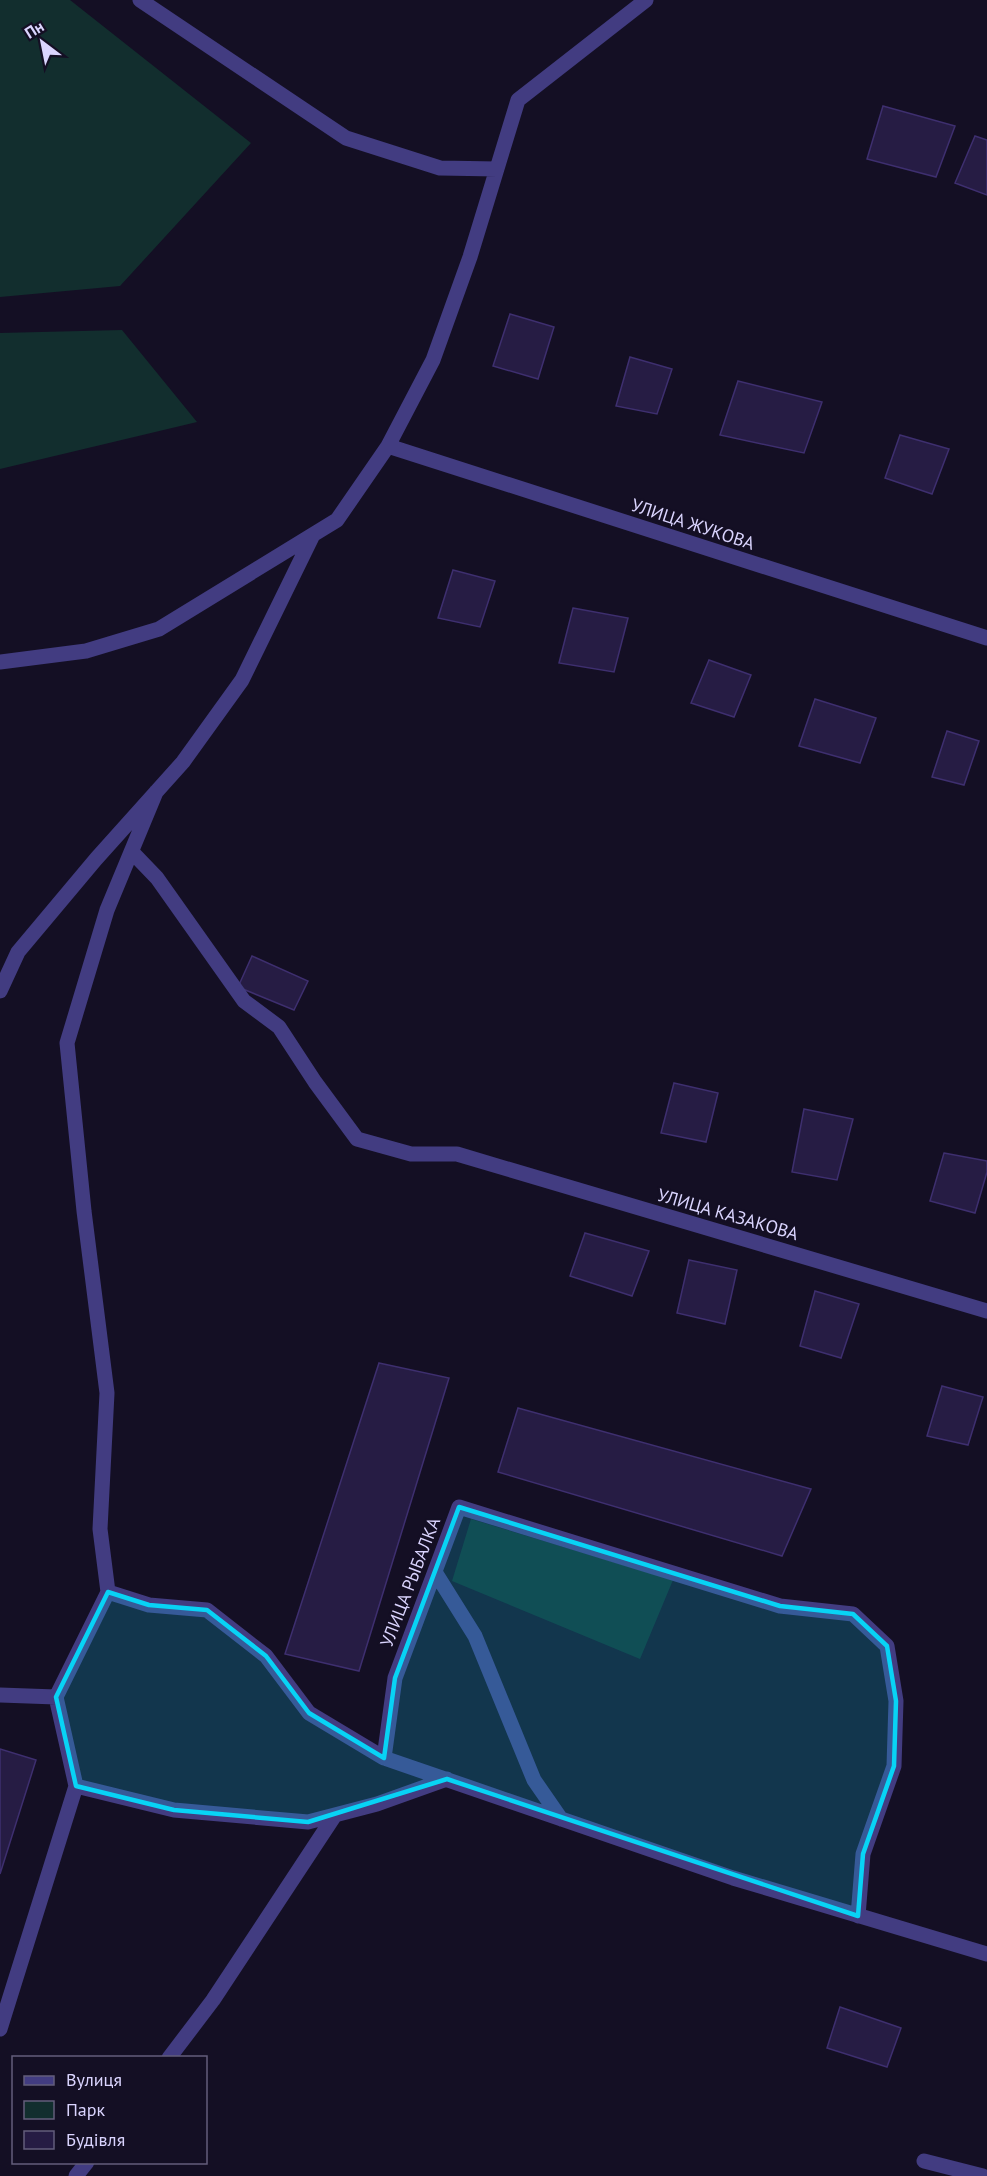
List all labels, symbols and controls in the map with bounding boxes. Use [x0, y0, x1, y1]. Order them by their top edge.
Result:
north arrow [12, 12, 72, 72]
text: Пн [21, 16, 47, 43]
street label: УЛИЦА ЖУКОВА [628, 493, 758, 555]
street label: УЛИЦА КАЗАКОВА [655, 1183, 802, 1245]
street label: УЛИЦА РЫБАЛКА [375, 1514, 445, 1650]
legend [12, 2056, 207, 2164]
text: Вулиця [66, 2068, 122, 2091]
text: Парк [66, 2098, 106, 2121]
text: Будівля [66, 2128, 125, 2151]

